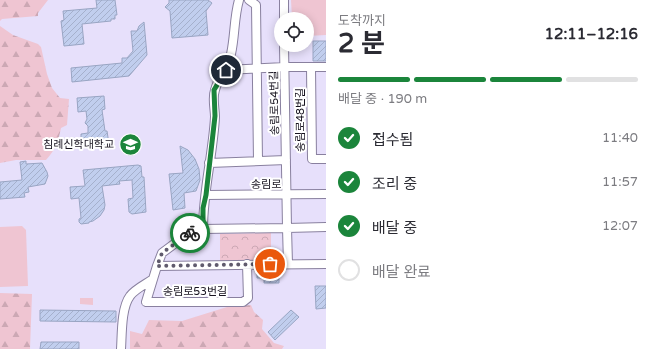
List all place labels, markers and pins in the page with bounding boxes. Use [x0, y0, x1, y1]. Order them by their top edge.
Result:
pin [209, 53, 243, 87]
school or university icon: 침례신학대학교 [117, 131, 143, 157]
place label: 침례신학대학교 [43, 138, 114, 151]
pin [253, 247, 287, 281]

